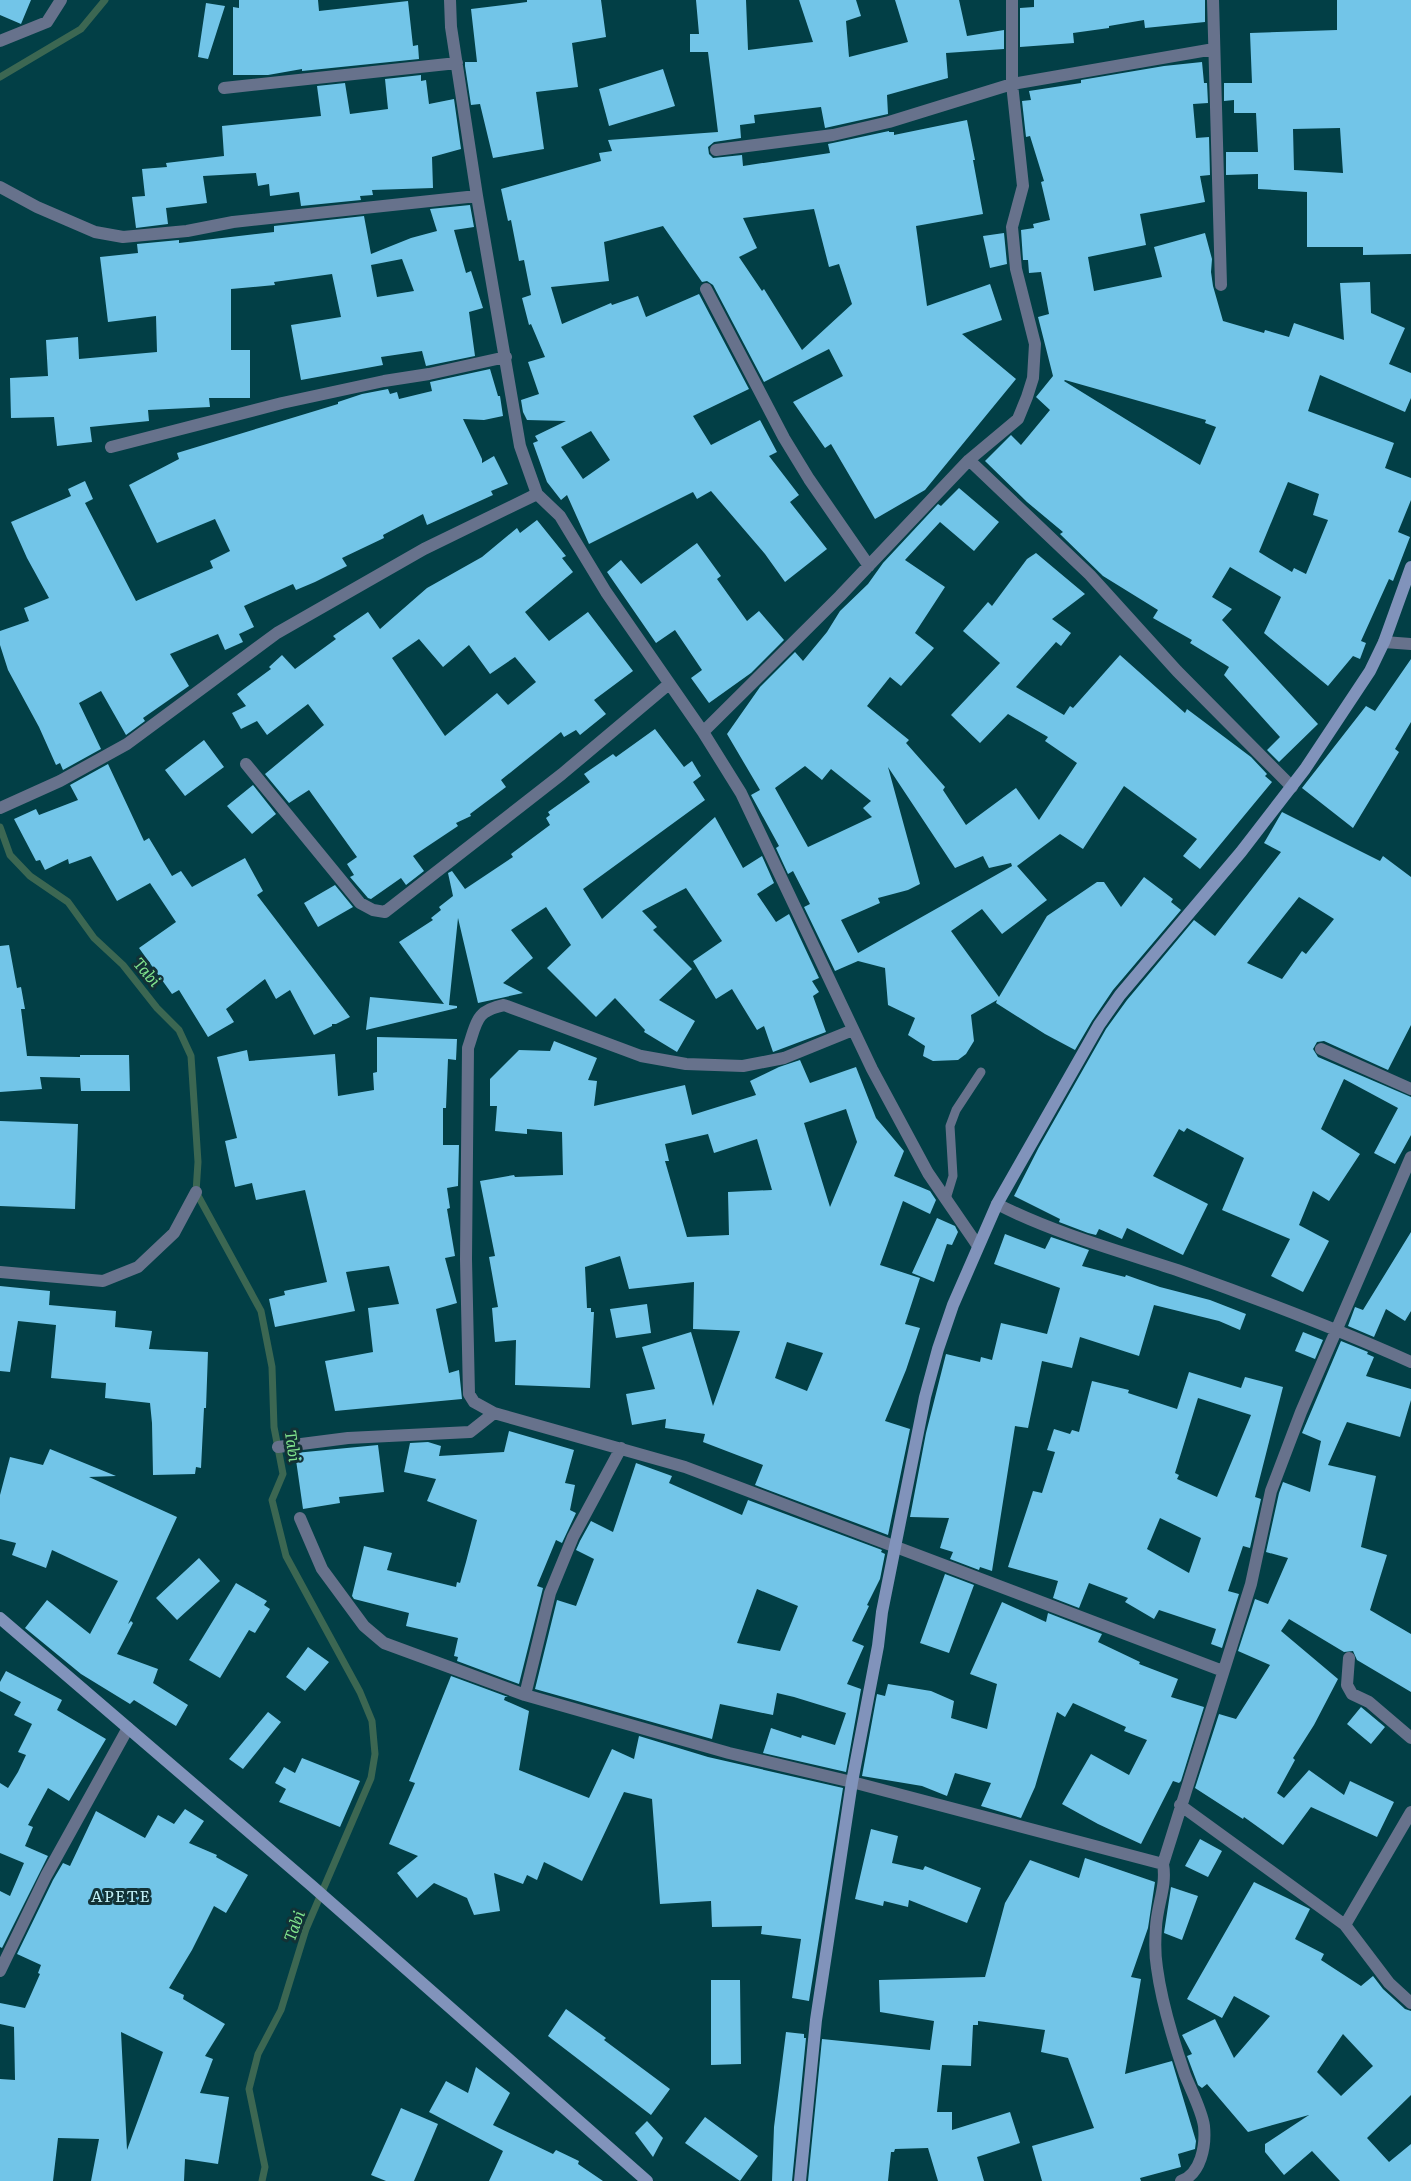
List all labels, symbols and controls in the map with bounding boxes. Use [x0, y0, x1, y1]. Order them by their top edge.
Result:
water label: Tabi [128, 952, 167, 991]
water label: Tabi [280, 1429, 308, 1463]
district label: APETE [91, 1883, 151, 1907]
water label: Tabi [276, 1907, 310, 1945]

